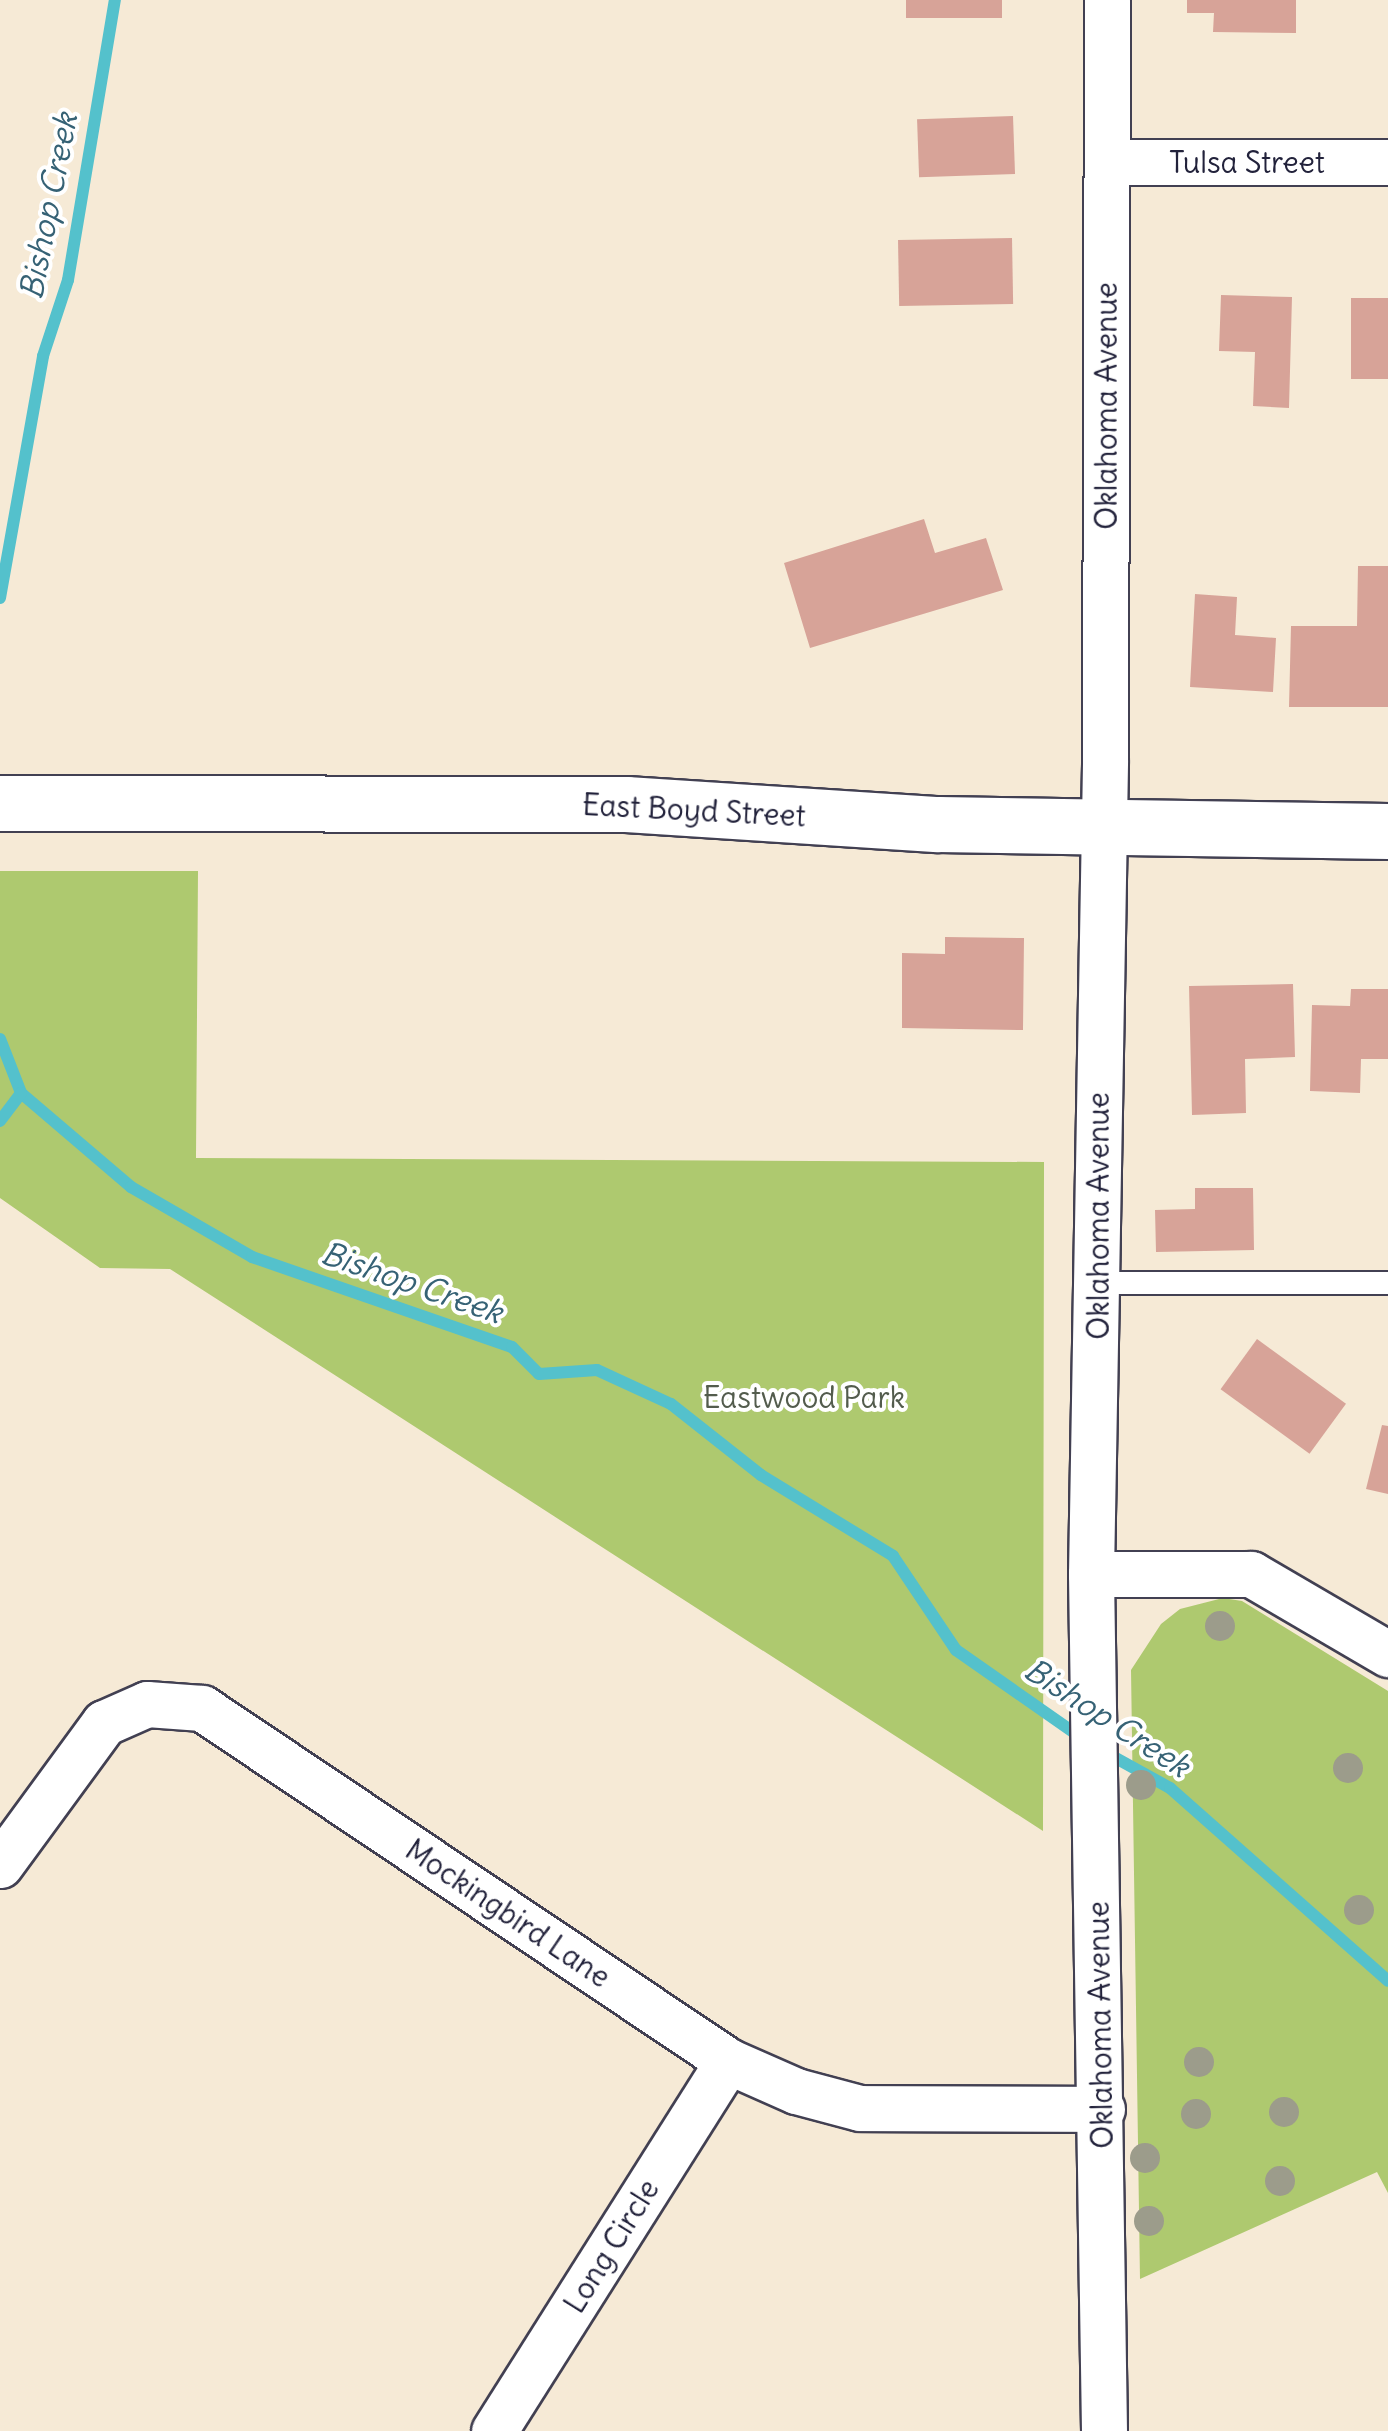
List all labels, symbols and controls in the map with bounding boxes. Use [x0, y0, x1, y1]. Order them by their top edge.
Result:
water label: Bishop Creek [12, 110, 86, 302]
street label: Tulsa Street [1169, 144, 1325, 180]
street label: Oklahoma Avenue [1088, 282, 1124, 530]
street label: East Boyd Street [581, 786, 807, 834]
street label: Oklahoma Avenue [1080, 1092, 1116, 1340]
water label: Bishop Creek [317, 1234, 507, 1332]
park label: Eastwood Park [703, 1379, 905, 1415]
water label: Bishop Creek [1017, 1650, 1197, 1786]
street label: Mockingbird Lane [399, 1831, 617, 1995]
street label: Oklahoma Avenue [1080, 1901, 1120, 2149]
street label: Long Circle [556, 2173, 666, 2319]

